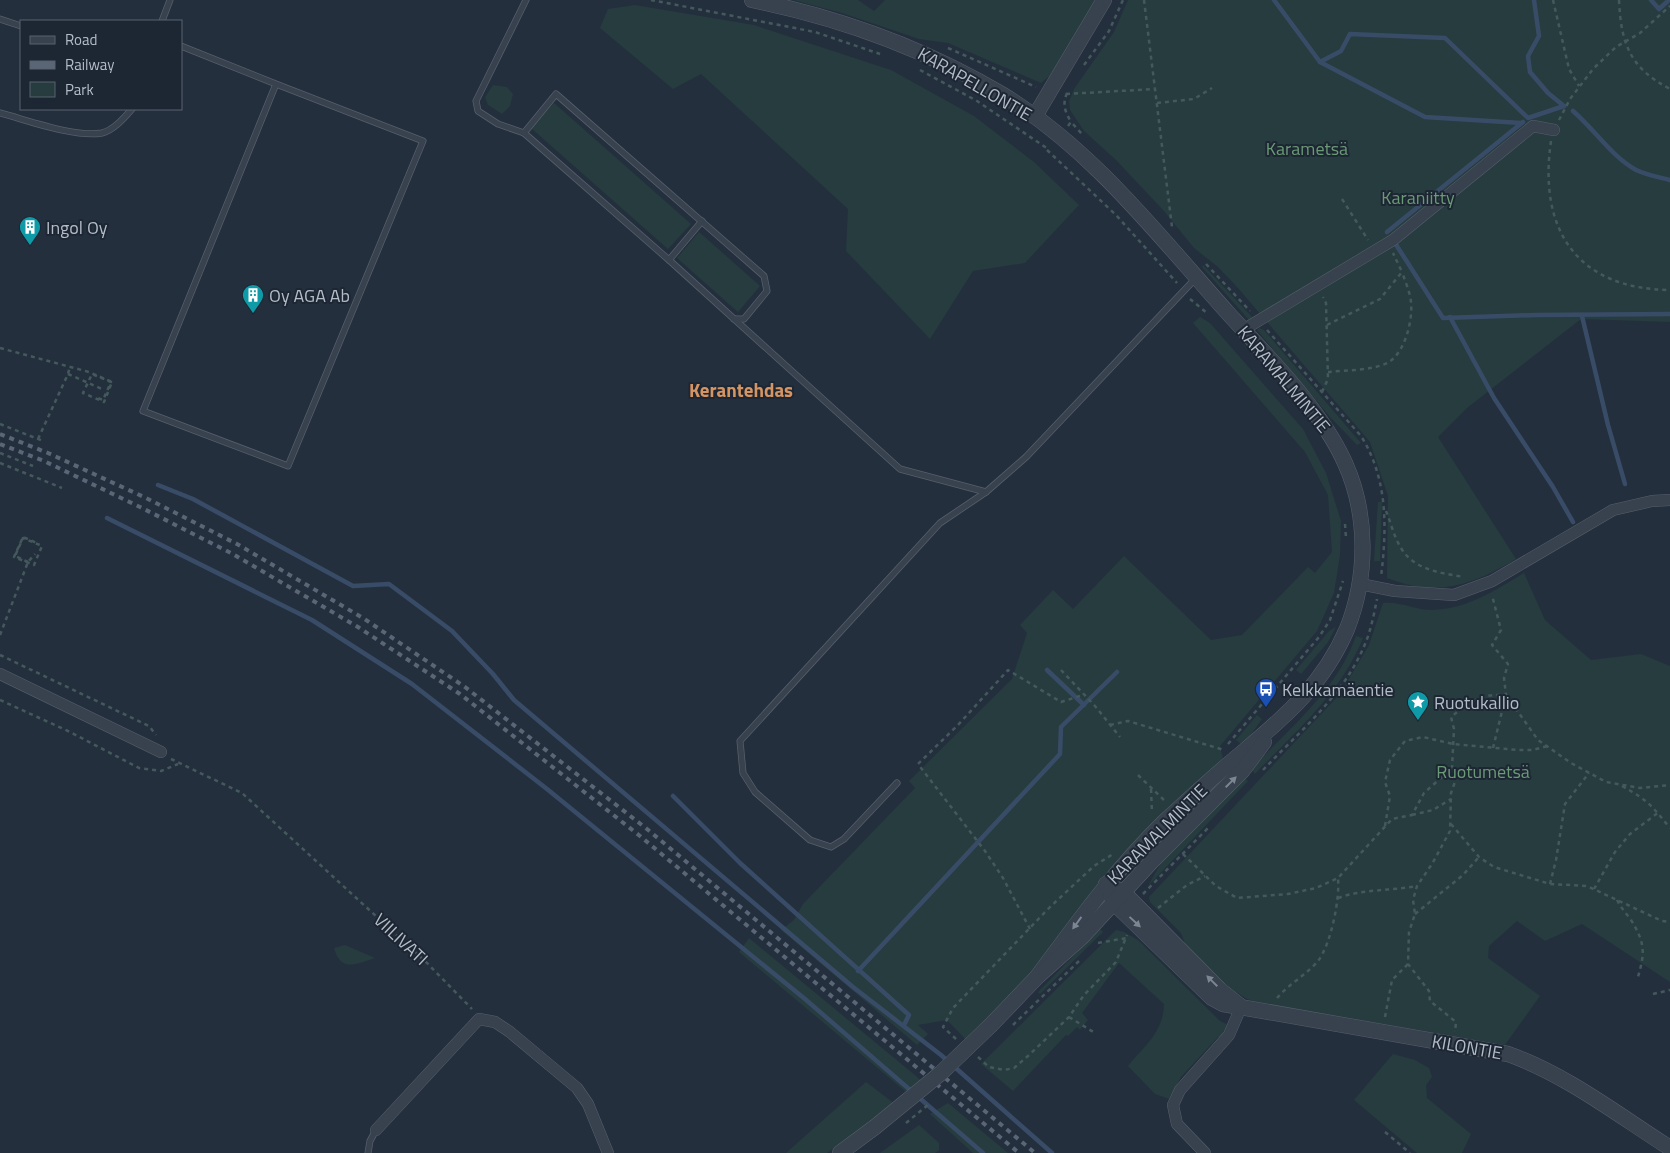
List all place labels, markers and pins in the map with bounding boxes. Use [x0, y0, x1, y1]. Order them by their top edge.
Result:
place label: Ingol Oy [46, 214, 108, 241]
building icon: Ingol Oy [18, 215, 42, 246]
place label: Oy AGA Ab [269, 282, 350, 309]
building icon: Oy AGA Ab [241, 283, 265, 314]
place label: Kelkkamäentie [1282, 676, 1394, 703]
bus stop icon: Kelkkamäentie [1254, 677, 1278, 708]
place label: Ruotukallio [1434, 689, 1519, 716]
place icon: Ruotukallio [1406, 690, 1430, 721]

